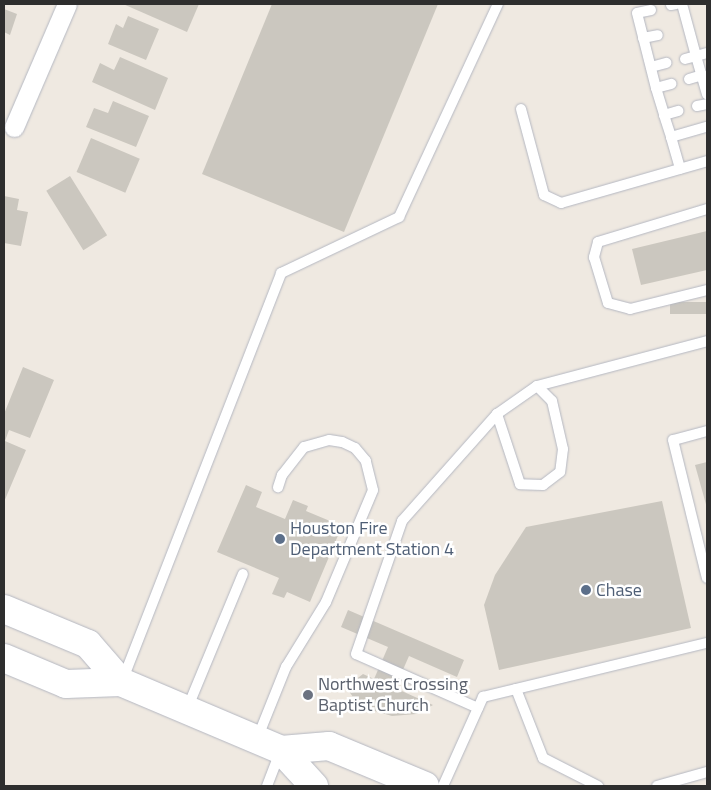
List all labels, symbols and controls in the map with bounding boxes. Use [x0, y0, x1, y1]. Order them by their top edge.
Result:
place label: Houston Fire Department Station 4 [290, 518, 454, 560]
marker: Houston Fire Department Station 4 [274, 533, 286, 545]
place label: Chase [596, 579, 642, 601]
marker: Chase [580, 584, 592, 596]
place label: Northwest Crossing Baptist Church [318, 674, 468, 716]
marker: Northwest Crossing Baptist Church [302, 689, 314, 701]

